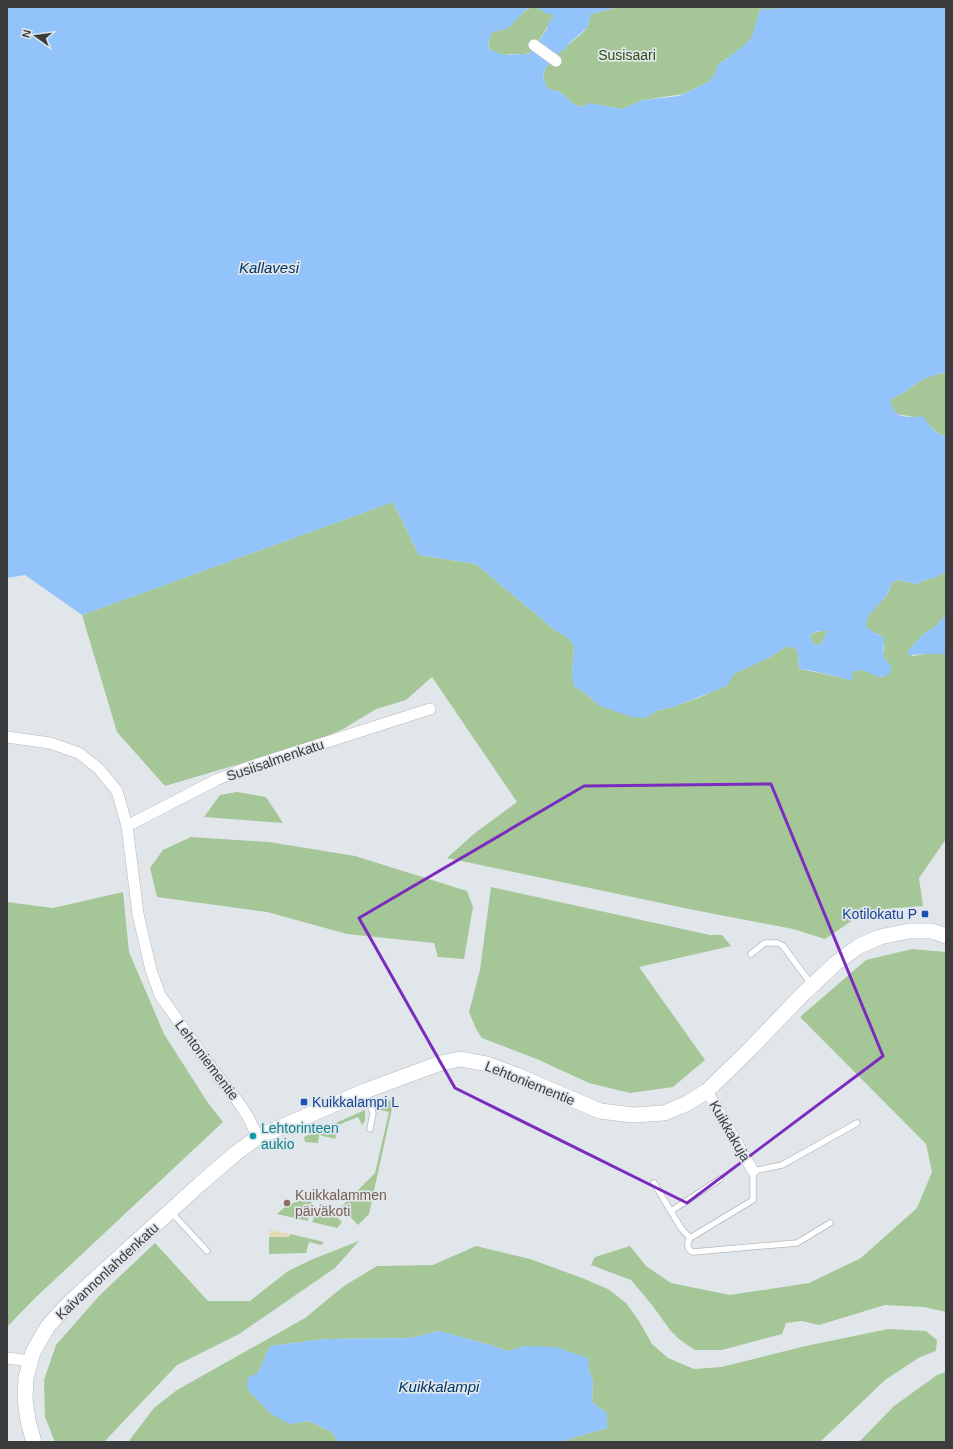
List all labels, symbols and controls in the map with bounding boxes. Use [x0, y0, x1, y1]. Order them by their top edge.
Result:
north arrow [16, 16, 56, 56]
text: N [20, 28, 33, 39]
park label: Susisaari [598, 47, 656, 63]
water label: Kallavesi [239, 259, 300, 276]
street label: Susiisalmenkatu [224, 736, 326, 784]
place label: Kotilokatu P [842, 906, 917, 922]
marker: Kotilokatu P [920, 909, 930, 919]
street label: Lehtoniementie [172, 1017, 242, 1103]
street label: Lehtoniementie [483, 1058, 578, 1108]
place label: Kuikkalampi L [312, 1094, 399, 1110]
marker: Kuikkalampi L [299, 1097, 309, 1107]
street label: Kuikkakuja [706, 1098, 754, 1165]
place label: Lehtorinteen aukio [261, 1120, 339, 1152]
marker: Lehtorinteen aukio [248, 1131, 258, 1141]
place label: Kuikkalammen päiväkoti [295, 1187, 387, 1219]
marker: Kuikkalammen päiväkoti [282, 1198, 292, 1208]
street label: Kaivannonlahdenkatu [52, 1219, 162, 1323]
water label: Kuikkalampi [399, 1378, 480, 1395]

